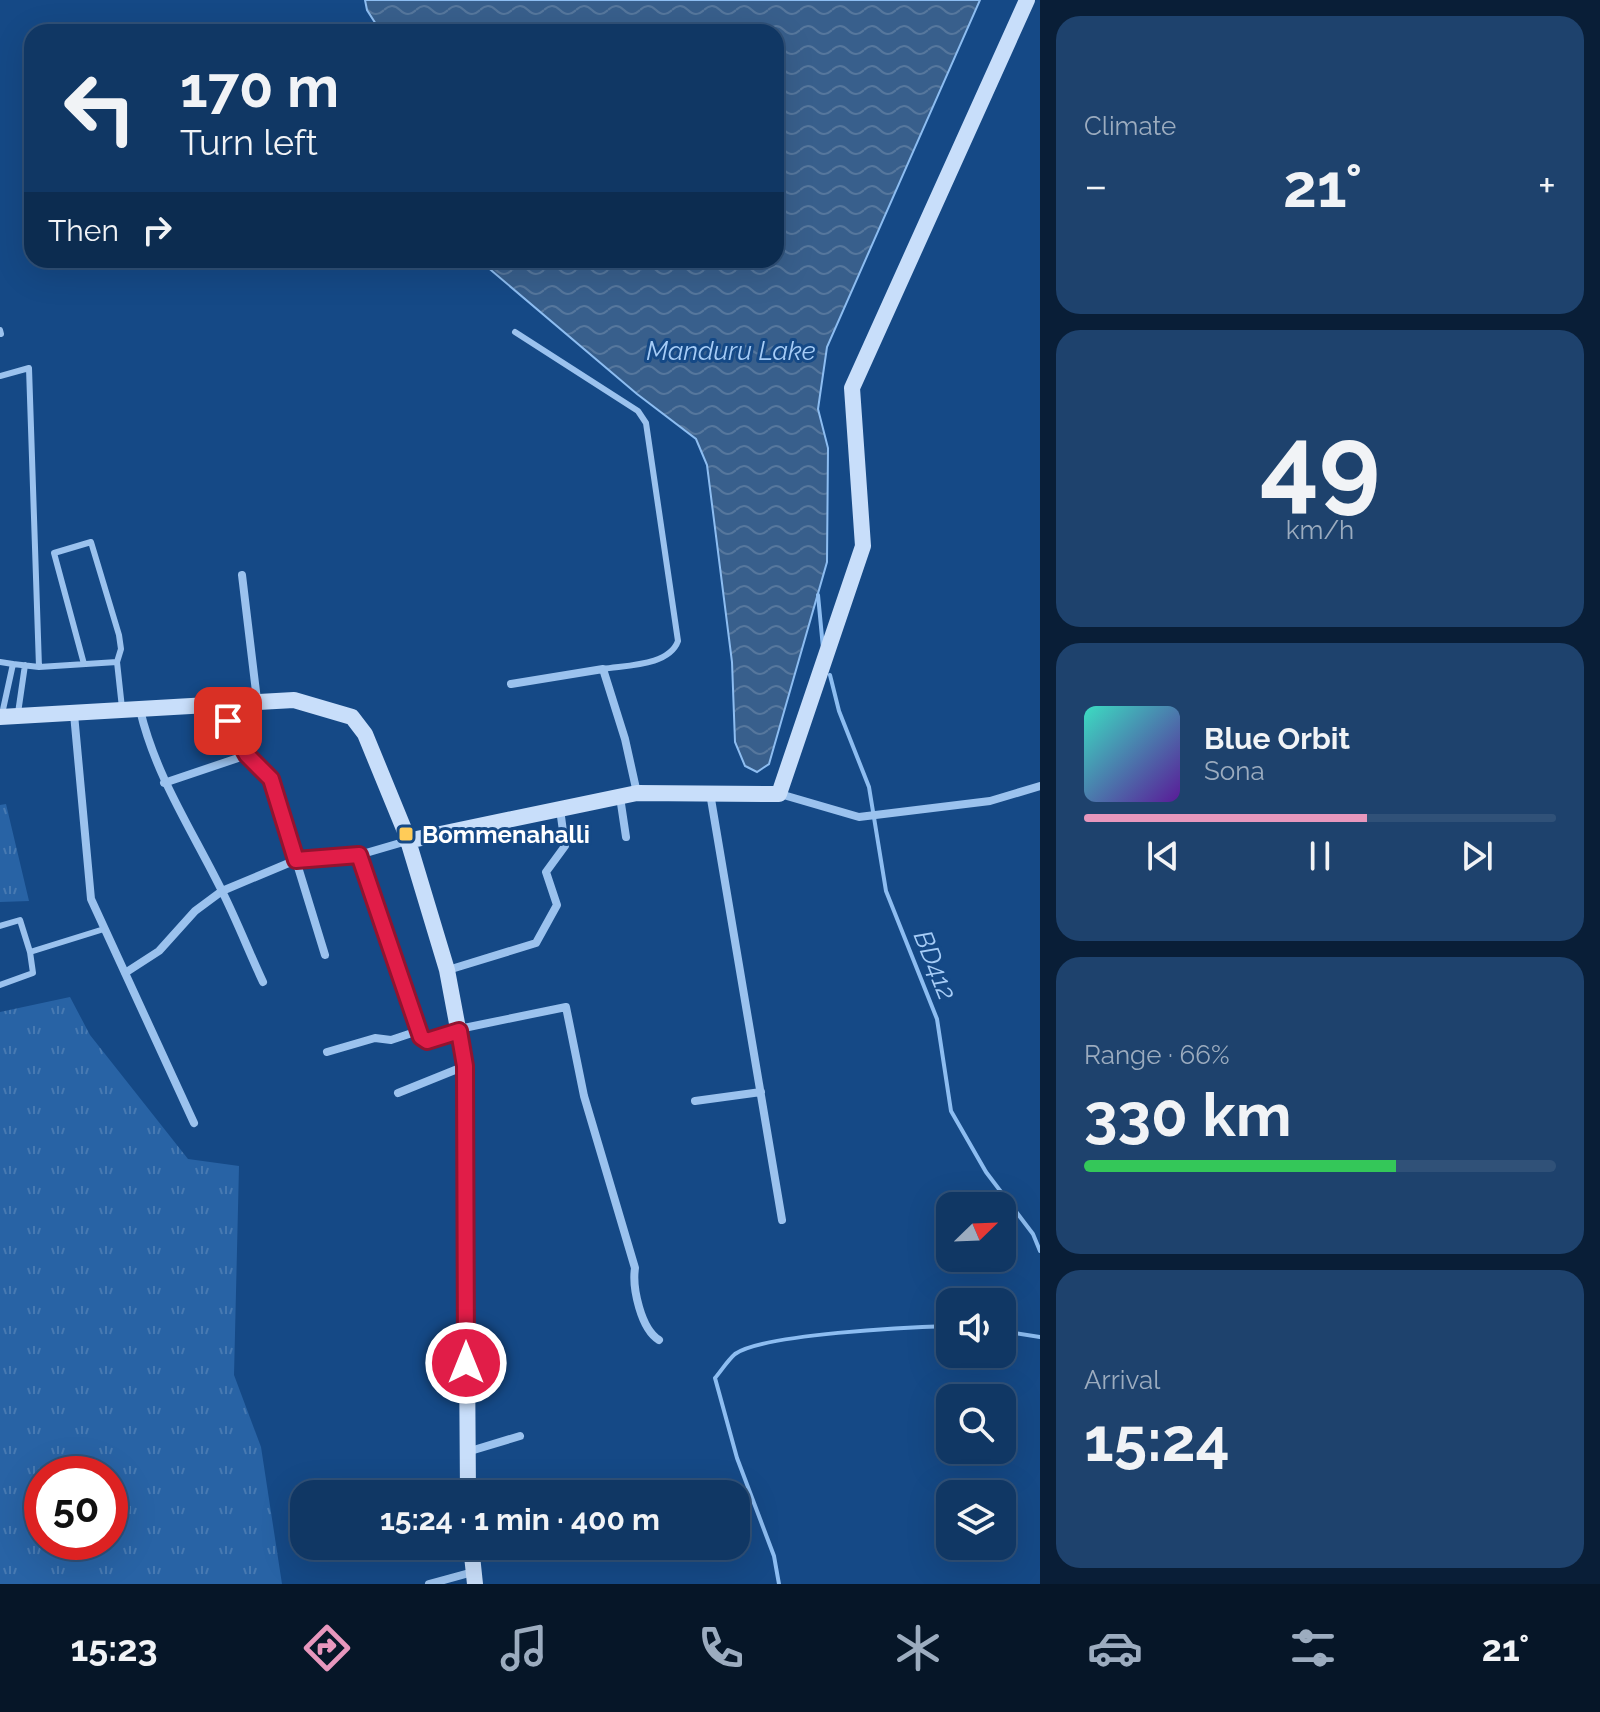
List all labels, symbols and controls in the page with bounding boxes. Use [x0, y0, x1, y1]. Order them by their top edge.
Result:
text: 170 m [180, 54, 339, 120]
icon: left [48, 56, 152, 160]
text: Climate [1084, 111, 1176, 141]
text: Turn left [180, 121, 318, 163]
text: 21° [1283, 151, 1362, 221]
text: − [1084, 160, 1108, 211]
text: + [1538, 160, 1556, 211]
icon: right [135, 208, 179, 252]
text: Then [48, 213, 119, 248]
water label: Manduru Lake [646, 336, 816, 366]
text: 49 [1260, 402, 1380, 524]
text: km/h [1286, 515, 1354, 545]
pin [194, 687, 262, 755]
icon: arrive [206, 699, 250, 743]
text: Blue Orbit [1204, 721, 1350, 756]
text: Sona [1204, 756, 1265, 786]
place label: Bommenahalli [422, 820, 590, 849]
marker: Bommenahalli [397, 825, 415, 843]
icon: previous [1141, 834, 1185, 878]
icon: pause [1298, 834, 1342, 878]
icon: next [1455, 834, 1499, 878]
water label: BD412 [908, 926, 962, 1004]
text: Range · 66% [1084, 1040, 1230, 1070]
text: 330 km [1084, 1080, 1292, 1150]
north arrow [936, 1192, 1016, 1272]
map controls [936, 1192, 1016, 1560]
button: sound [936, 1288, 1016, 1368]
position arrow [424, 1321, 508, 1405]
text: Arrival [1084, 1365, 1160, 1395]
button: search [936, 1384, 1016, 1464]
text: 15:24 [1084, 1405, 1230, 1475]
speed limit sign: 50 [24, 1456, 128, 1560]
button: layers [936, 1480, 1016, 1560]
text: 15:24 · 1 min · 400 m [380, 1502, 660, 1537]
icon: directions [299, 1620, 355, 1676]
icon: music [496, 1620, 552, 1676]
icon: phone [693, 1620, 749, 1676]
icon: climate [890, 1620, 946, 1676]
icon: car [1087, 1620, 1143, 1676]
icon: filters [1285, 1620, 1341, 1676]
text: 15:23 [71, 1627, 158, 1669]
text: 21° [1482, 1627, 1529, 1669]

